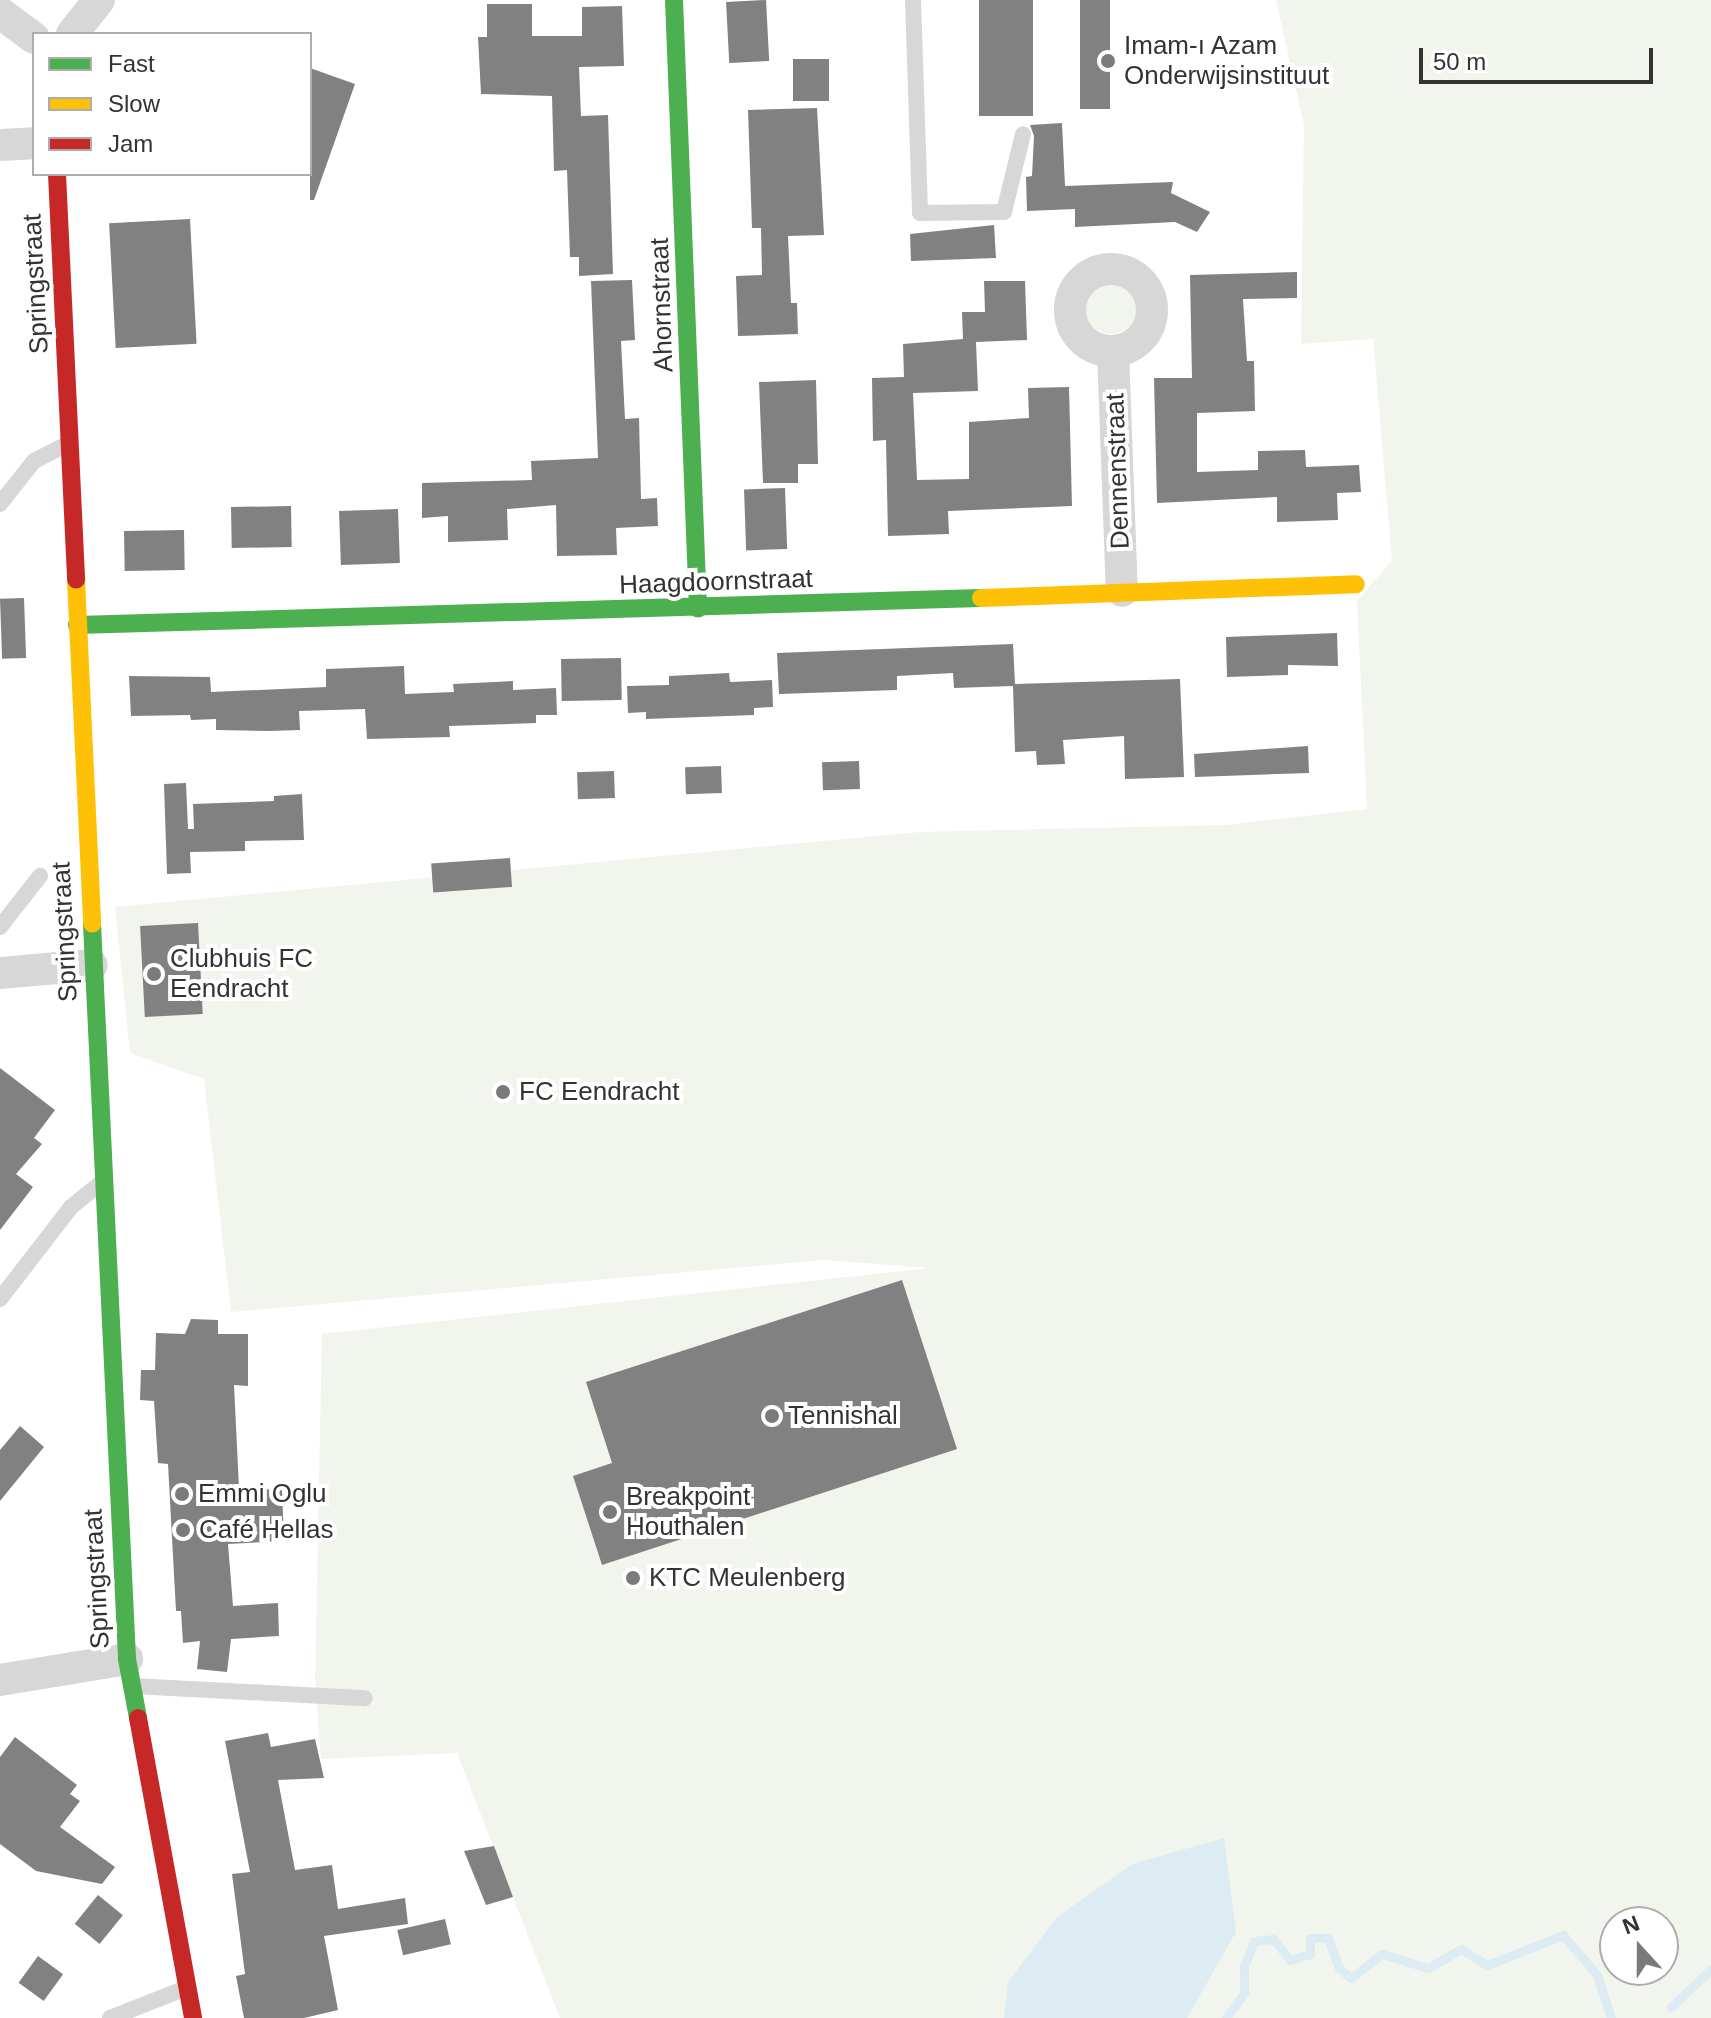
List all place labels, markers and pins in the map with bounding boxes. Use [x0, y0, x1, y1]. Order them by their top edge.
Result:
place label: Imam-ı Azam Onderwijsinstituut [1124, 30, 1329, 92]
marker: Imam-ı Azam Onderwijsinstituut [1099, 52, 1117, 70]
place label: Clubhuis FC Eendracht [170, 943, 313, 1004]
marker: Clubhuis FC Eendracht [145, 965, 163, 983]
place label: FC Eendracht [519, 1076, 679, 1108]
marker: FC Eendracht [494, 1083, 512, 1101]
place label: Tennishal [788, 1400, 898, 1432]
marker: Tennishal [763, 1407, 781, 1425]
place label: Emmi Oglu [198, 1478, 327, 1510]
place label: Breakpoint Houthalen [626, 1481, 750, 1542]
marker: Emmi Oglu [173, 1485, 191, 1503]
marker: Breakpoint Houthalen [601, 1503, 619, 1521]
place label: Café Hellas [199, 1514, 333, 1546]
marker: Café Hellas [174, 1521, 192, 1539]
place label: KTC Meulenberg [649, 1562, 846, 1594]
marker: KTC Meulenberg [624, 1569, 642, 1587]

